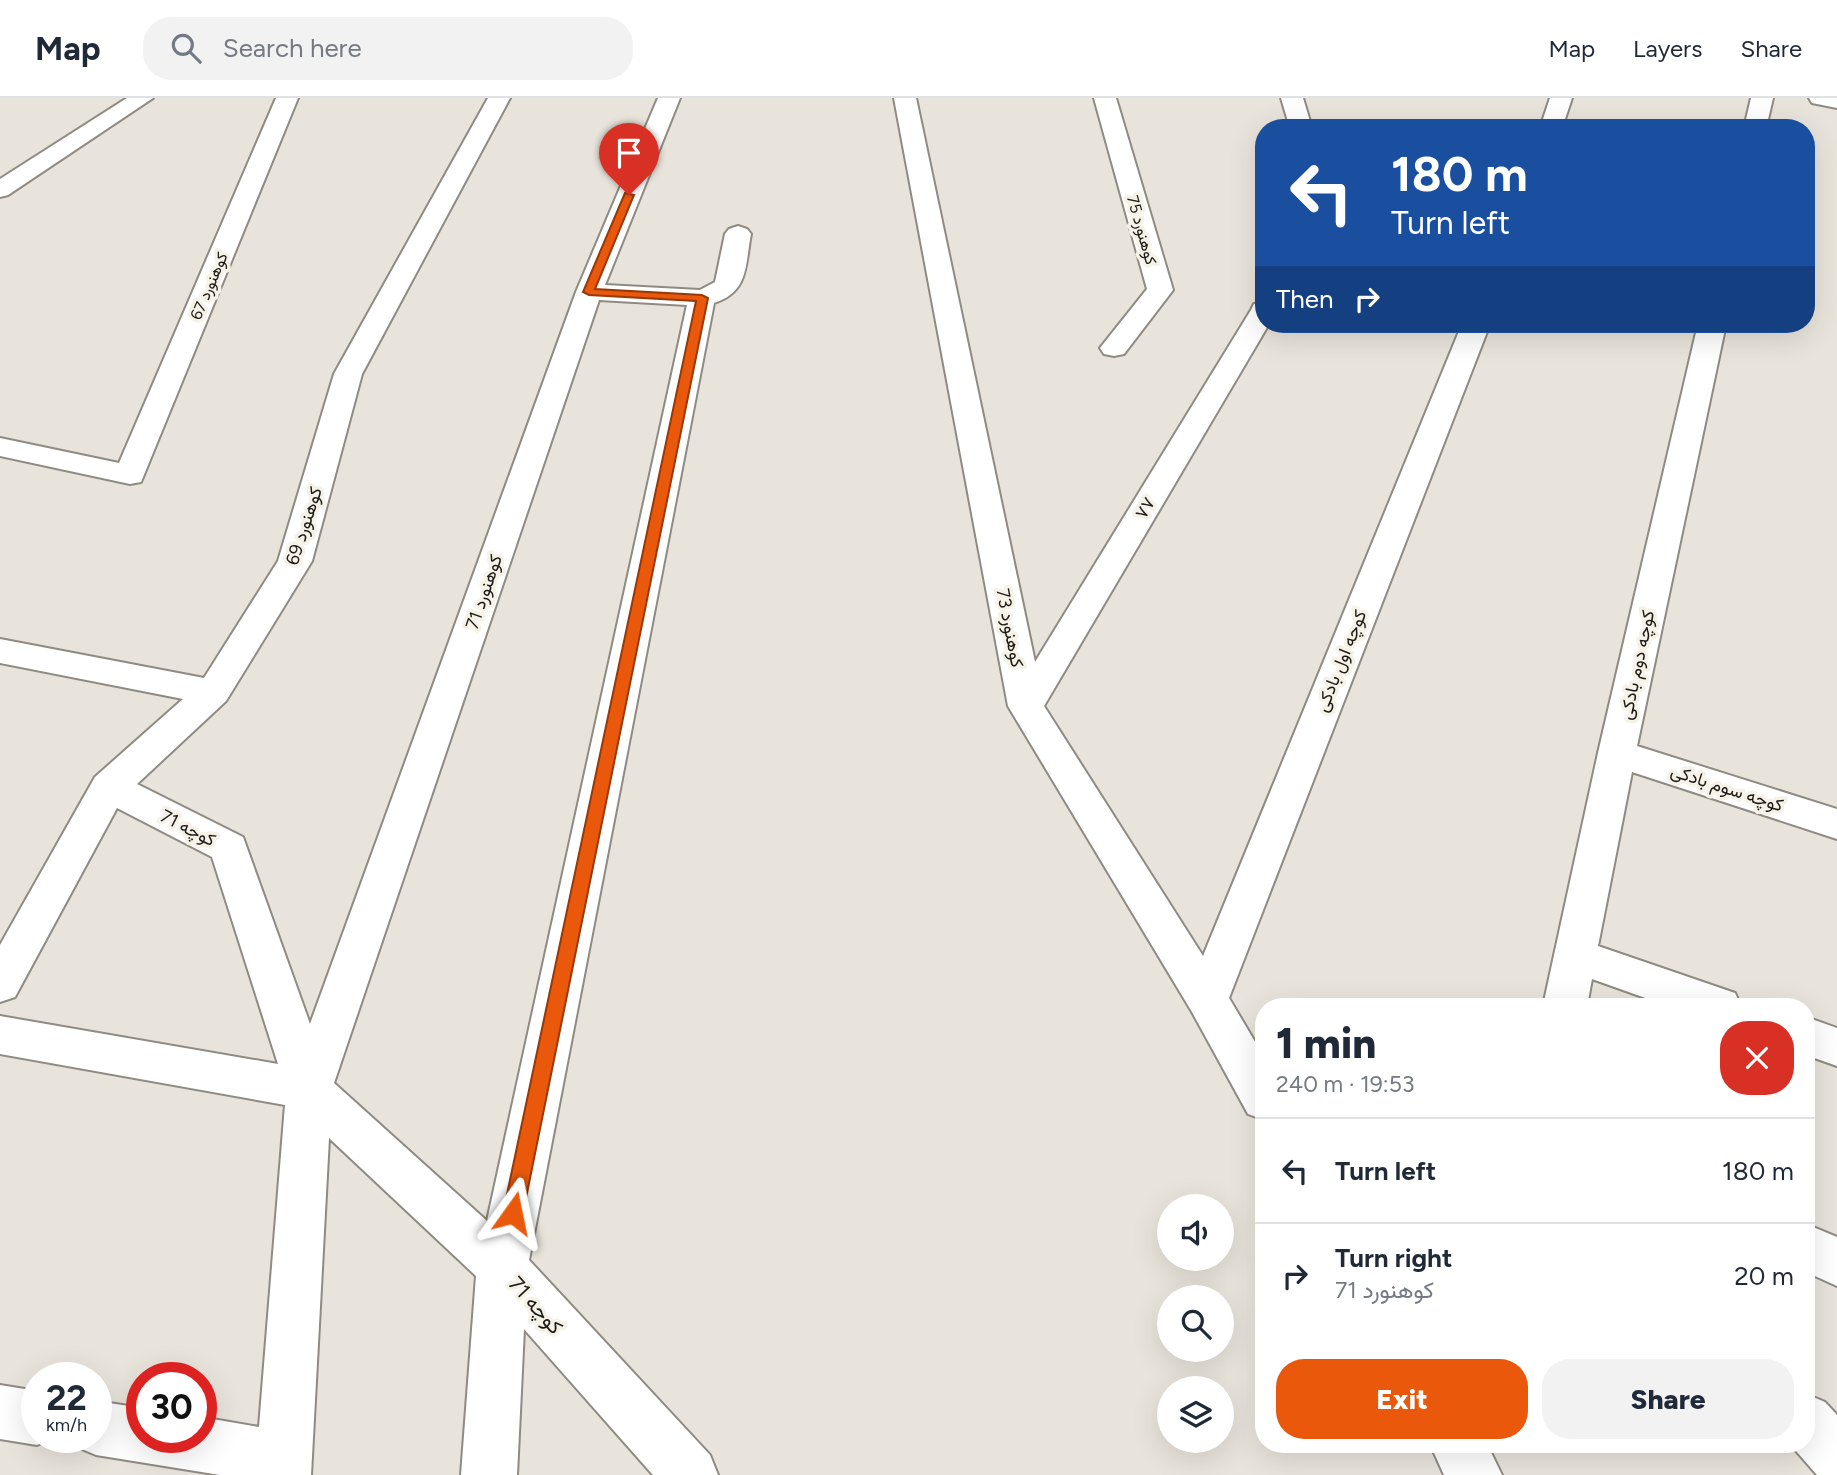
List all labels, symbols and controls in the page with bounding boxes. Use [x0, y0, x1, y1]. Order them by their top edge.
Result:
search box [143, 17, 633, 80]
text: Map [35, 29, 101, 68]
icon: search [167, 29, 205, 67]
text: Search here [223, 32, 362, 64]
text: Map [1548, 34, 1595, 63]
text: Layers [1633, 34, 1702, 63]
text: Share [1740, 34, 1802, 63]
pin [599, 123, 659, 195]
icon: arrive [610, 134, 648, 172]
text: 180 m [1391, 144, 1528, 203]
icon: left [1276, 147, 1367, 238]
street label: کوهنورد 75 [1122, 193, 1161, 267]
text: Turn left [1391, 204, 1510, 242]
street label: کوهنورد 67 [186, 249, 233, 323]
icon: right [1348, 280, 1386, 318]
text: Then [1276, 283, 1334, 315]
street label: کوهنورد 69 [281, 484, 327, 568]
street label: ۷۷ [1130, 493, 1160, 523]
street label: کوهنورد 71 [461, 552, 507, 632]
street label: کوهنورد 73 [992, 587, 1028, 669]
street label: کوچه اول بادکی [1311, 607, 1372, 716]
street label: کوچه دوم بادکی [1615, 608, 1660, 722]
street label: کوچه سوم بادکی [1668, 759, 1786, 818]
street label: کوچه 71 [156, 805, 219, 852]
text: 1 min [1276, 1018, 1376, 1069]
button: close [1720, 1021, 1794, 1095]
text: 240 m · 19:53 [1276, 1070, 1414, 1098]
icon: left [1276, 1152, 1314, 1190]
text: Turn left [1335, 1155, 1436, 1187]
text: 180 m [1722, 1155, 1794, 1187]
position arrow [476, 1176, 550, 1250]
map controls [1157, 1194, 1234, 1453]
button: sound [1157, 1194, 1234, 1271]
text: Turn right [1335, 1242, 1452, 1274]
icon: right [1276, 1257, 1314, 1295]
text: 20 m [1734, 1260, 1794, 1292]
street label: کوچه 71 [502, 1271, 568, 1340]
text: کوهنورد 71 [1335, 1276, 1434, 1304]
button: search [1157, 1285, 1234, 1362]
button: Exit [1276, 1359, 1528, 1439]
button: Share [1542, 1359, 1794, 1439]
speed limit sign: 30 [126, 1362, 217, 1453]
button: layers [1157, 1376, 1234, 1453]
text: 22 [46, 1377, 87, 1419]
text: km/h [46, 1414, 87, 1436]

